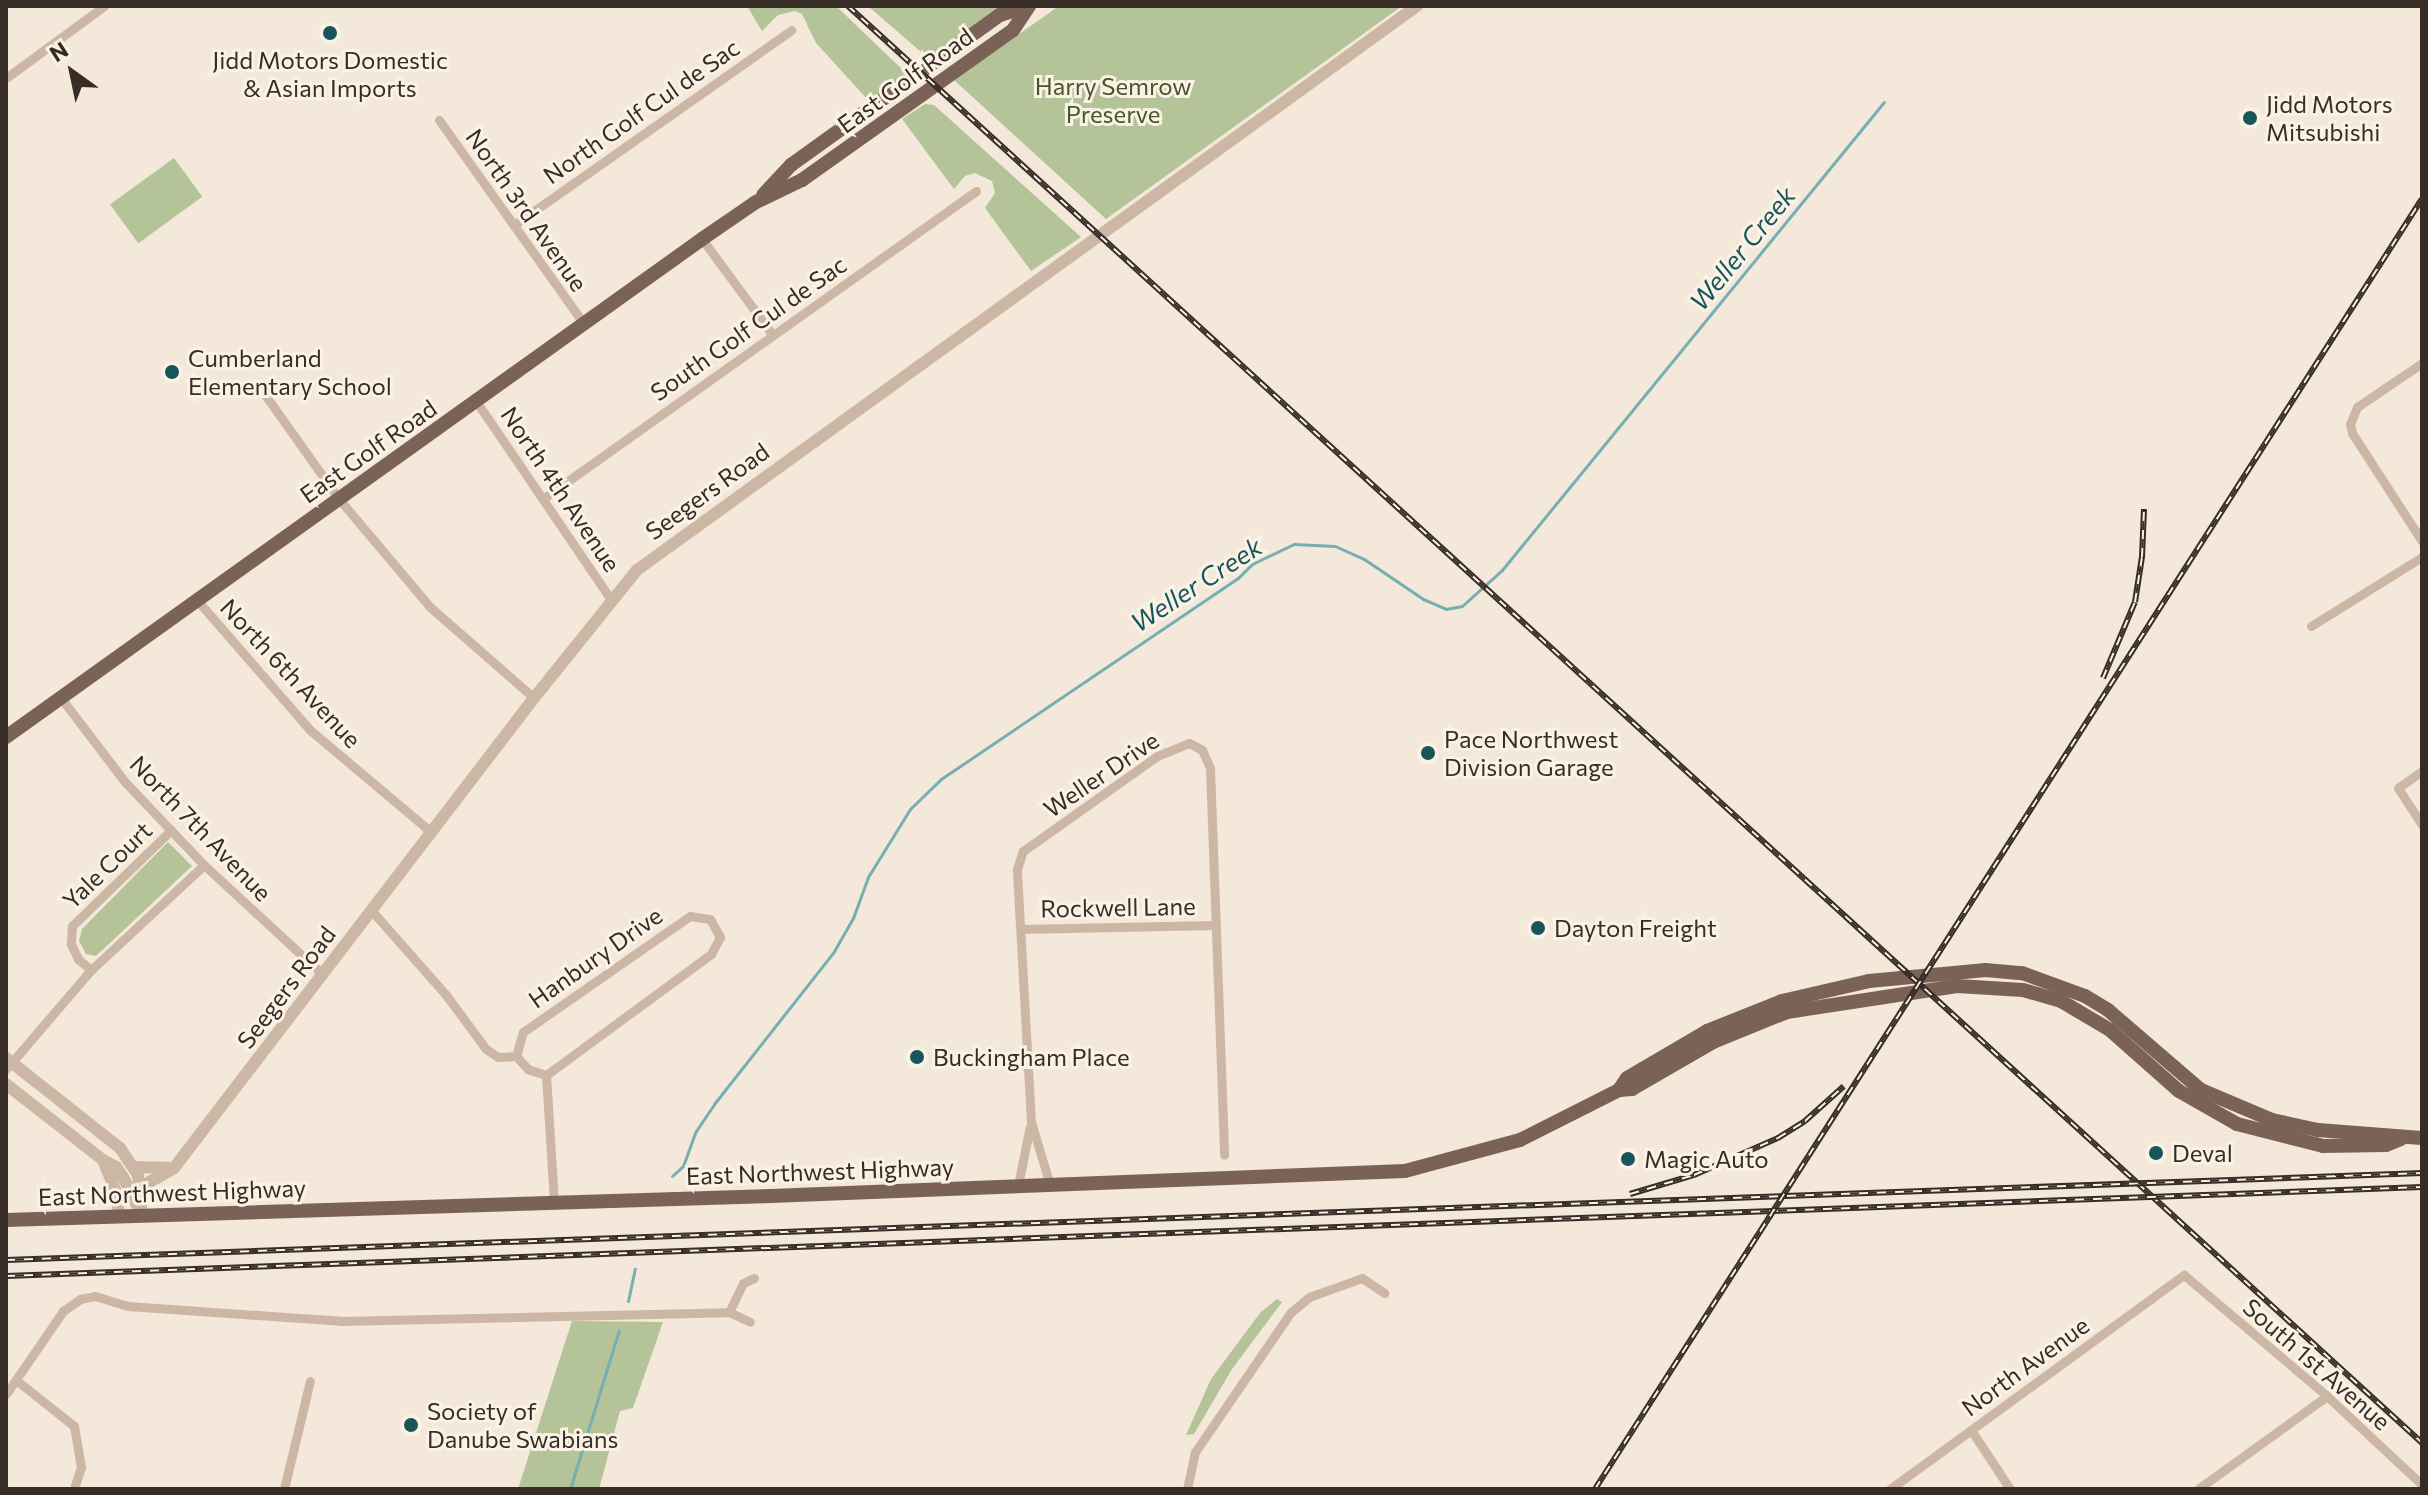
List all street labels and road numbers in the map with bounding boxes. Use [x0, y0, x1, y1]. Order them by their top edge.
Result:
street label: East Golf Road [832, 21, 978, 139]
street label: North Golf Cul de Sac [538, 33, 744, 189]
street label: North 3rd Avenue [460, 123, 594, 297]
street label: South Golf Cul de Sac [645, 250, 851, 406]
street label: East Golf Road [294, 393, 442, 509]
street label: North 4th Avenue [495, 401, 627, 577]
street label: Seegers Road [640, 437, 774, 545]
street label: North 6th Avenue [215, 593, 367, 753]
street label: Weller Drive [1038, 725, 1164, 823]
street label: North 7th Avenue [124, 749, 278, 907]
street label: Yale Court [56, 815, 158, 915]
street label: Rockwell Lane [1040, 891, 1196, 923]
street label: Hanbury Drive [523, 900, 667, 1014]
street label: Seegers Road [231, 920, 341, 1054]
street label: East Northwest Highway [685, 1152, 955, 1190]
street label: East Northwest Highway [37, 1173, 307, 1211]
street label: South 1st Avenue [2238, 1292, 2396, 1436]
street label: North Avenue [1956, 1310, 2094, 1422]

